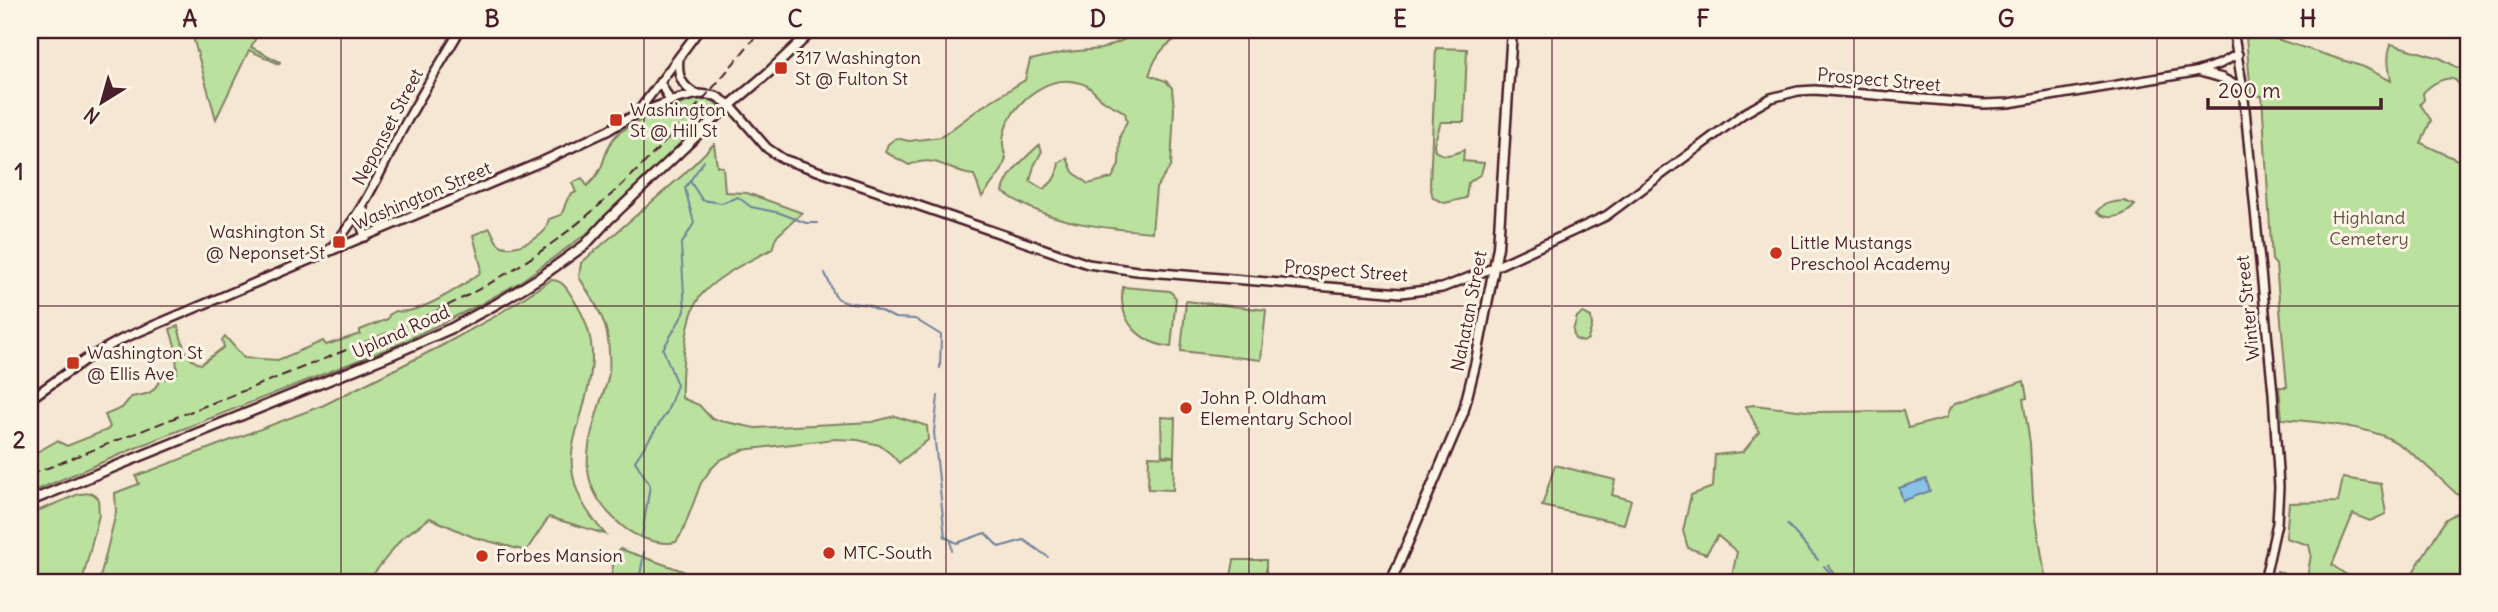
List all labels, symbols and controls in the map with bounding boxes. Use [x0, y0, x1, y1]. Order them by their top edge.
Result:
text: A [183, 4, 198, 33]
text: B [484, 4, 500, 33]
text: C [787, 4, 803, 33]
text: D [1090, 4, 1106, 33]
text: E [1393, 4, 1407, 33]
text: F [1696, 4, 1710, 33]
text: G [1998, 4, 2014, 33]
text: H [2300, 4, 2316, 33]
place label: 317 Washington St @ Fulton St [795, 46, 921, 90]
marker: 317 Washington St @ Fulton St [773, 60, 789, 76]
street label: Prospect Street [1816, 63, 1942, 96]
street label: Neponset Street [347, 64, 428, 189]
north arrow [66, 66, 136, 136]
scale bar [2208, 66, 2381, 110]
text: 200 m [2218, 77, 2281, 104]
place label: Washington St @ Hill St [630, 98, 726, 142]
text: N [79, 102, 104, 129]
marker: Washington St @ Hill St [608, 112, 624, 128]
street label: Washington Street [349, 156, 494, 235]
text: 1 [14, 157, 24, 186]
park label: Highland Cemetery [2329, 206, 2409, 250]
place label: Washington St @ Neponset St [206, 220, 325, 264]
place label: Little Mustangs Preschool Academy [1790, 231, 1951, 275]
marker: Washington St @ Neponset St [331, 234, 347, 250]
marker: Little Mustangs Preschool Academy [1768, 245, 1784, 261]
street label: Nahatan Street [1446, 249, 1491, 373]
street label: Winter Street [2231, 254, 2264, 362]
street label: Prospect Street [1283, 255, 1409, 286]
street label: Upland Road [349, 300, 453, 363]
place label: Washington St @ Ellis Ave [87, 341, 203, 385]
marker: Washington St @ Ellis Ave [65, 355, 81, 371]
place label: John P. Oldham Elementary School [1200, 386, 1352, 430]
marker: John P. Oldham Elementary School [1178, 400, 1194, 416]
text: 2 [13, 425, 26, 454]
place label: MTC-South [843, 541, 932, 564]
place label: Forbes Mansion [496, 544, 623, 567]
marker: MTC-South [821, 545, 837, 561]
marker: Forbes Mansion [474, 548, 490, 564]

